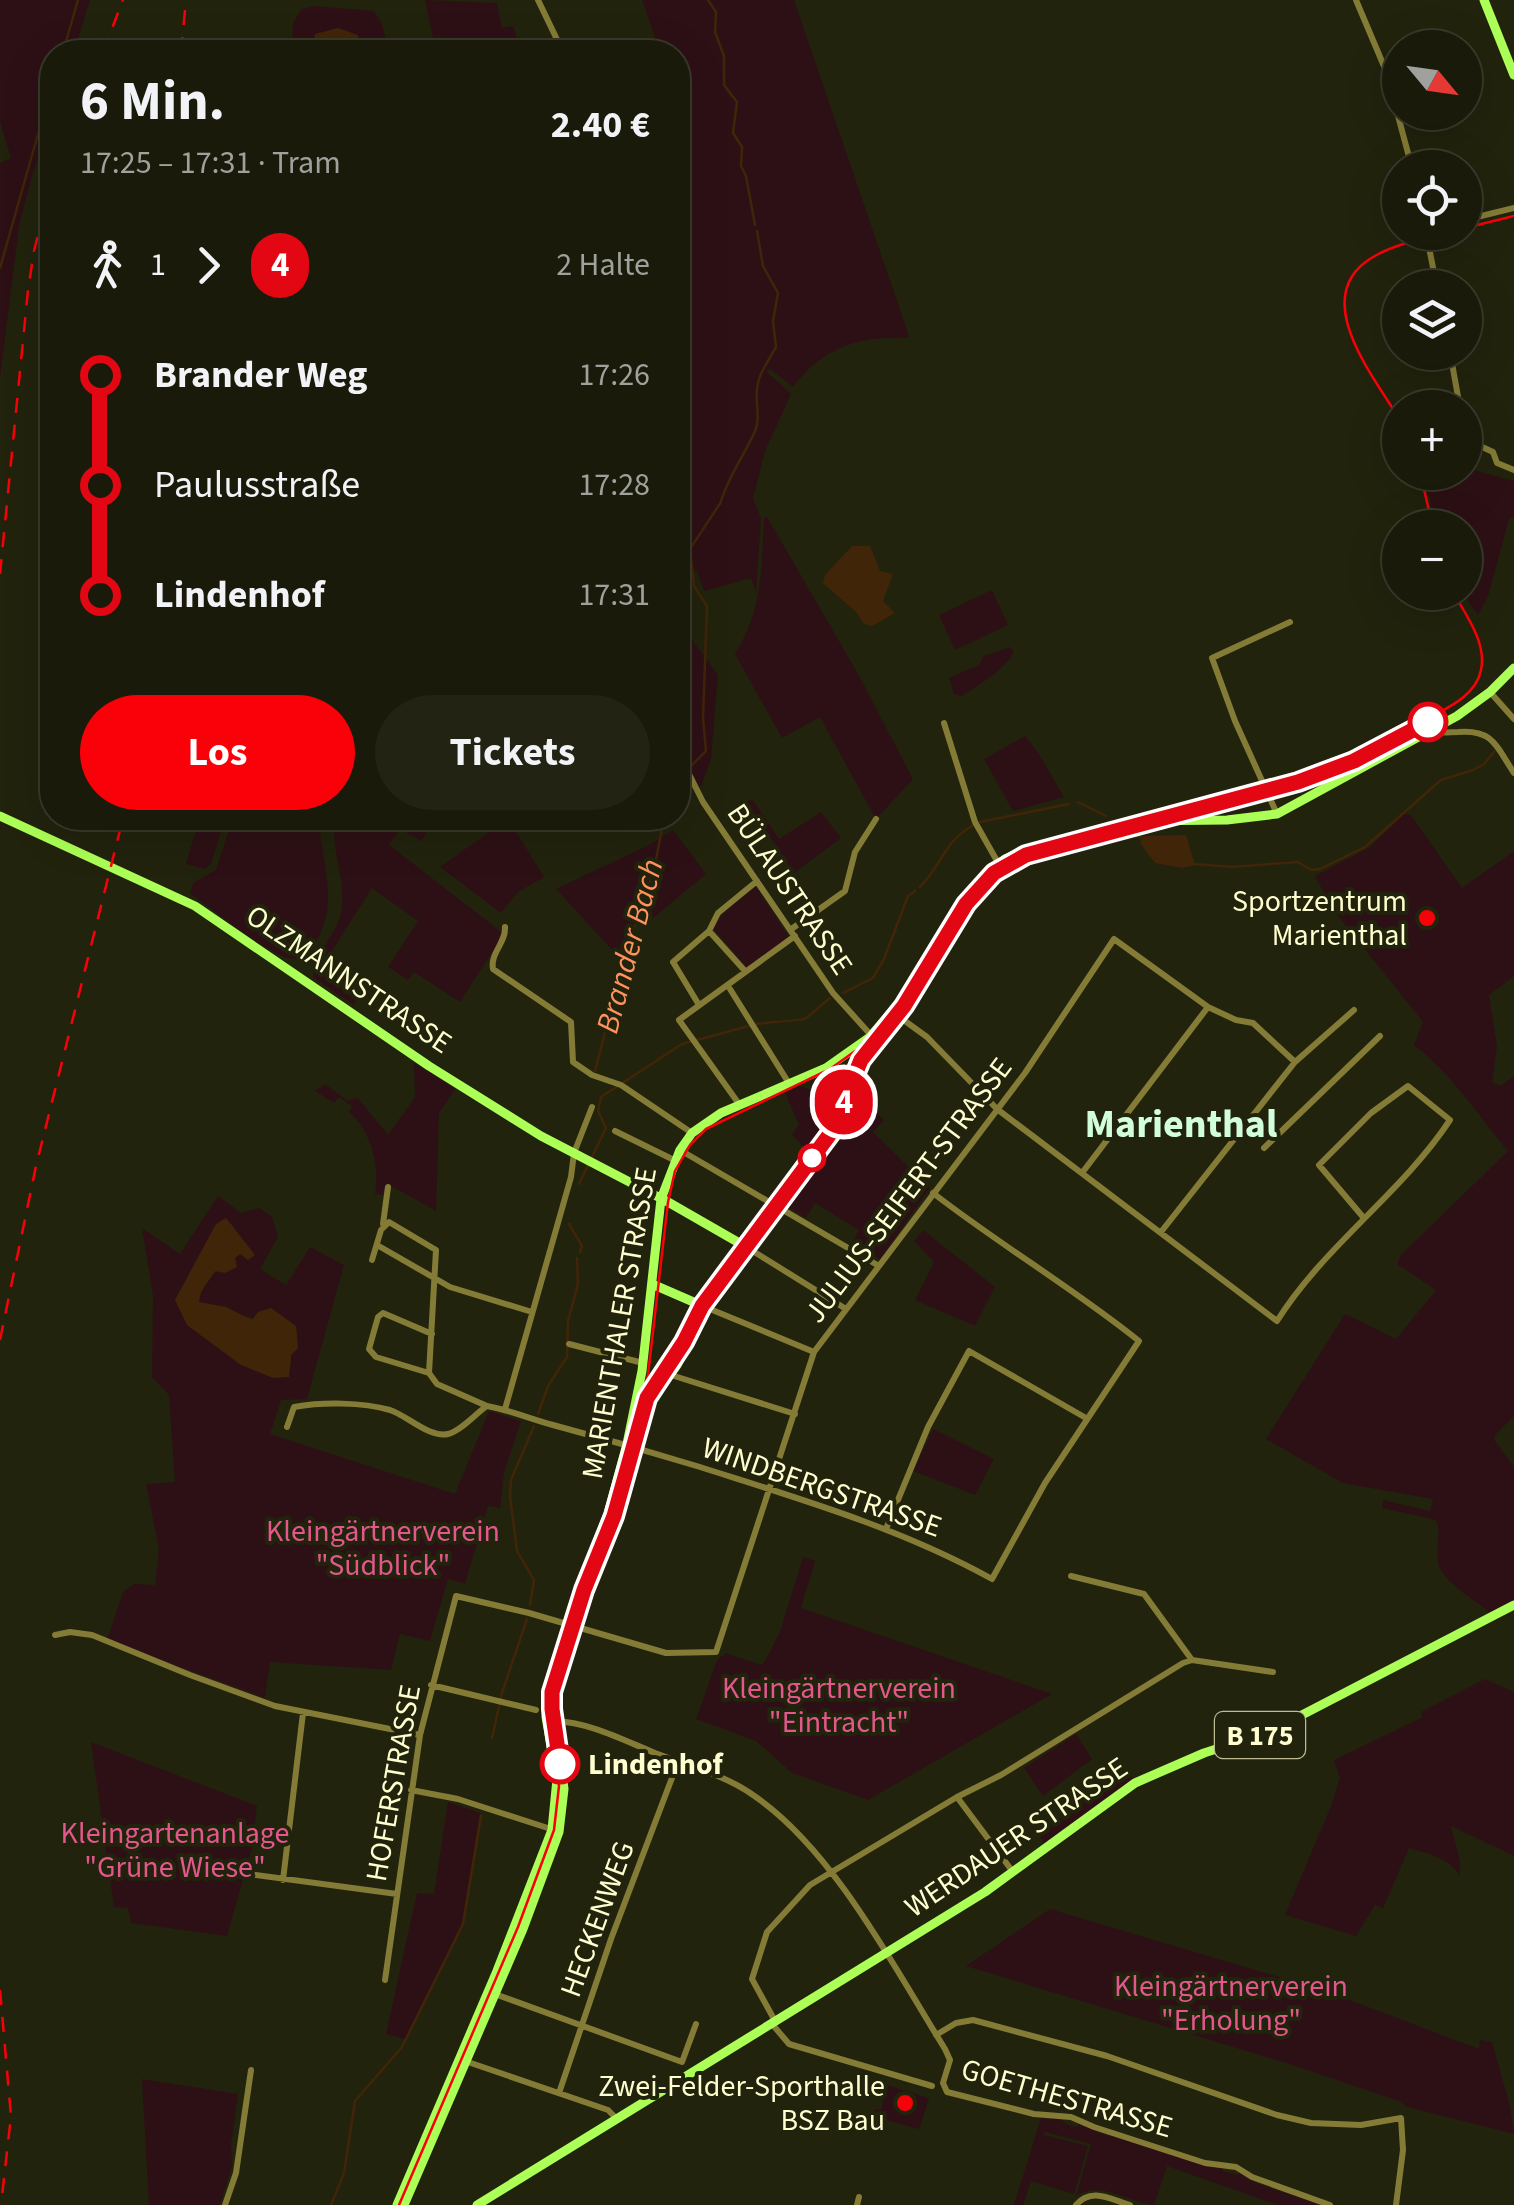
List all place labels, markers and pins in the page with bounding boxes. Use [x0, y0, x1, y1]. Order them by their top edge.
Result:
unlabelled marker [1409, 703, 1447, 741]
place label: Sportzentrum Marienthal [1232, 880, 1407, 957]
marker: Sportzentrum Marienthal [1416, 907, 1438, 929]
unlabelled marker [799, 1145, 825, 1171]
place label: Lindenhof [588, 1743, 725, 1786]
marker: Lindenhof [541, 1745, 579, 1783]
place label: Zwei-Felder-Sporthalle BSZ Bau [598, 2065, 885, 2142]
marker: Zwei-Felder-Sporthalle BSZ Bau [894, 2092, 916, 2114]

